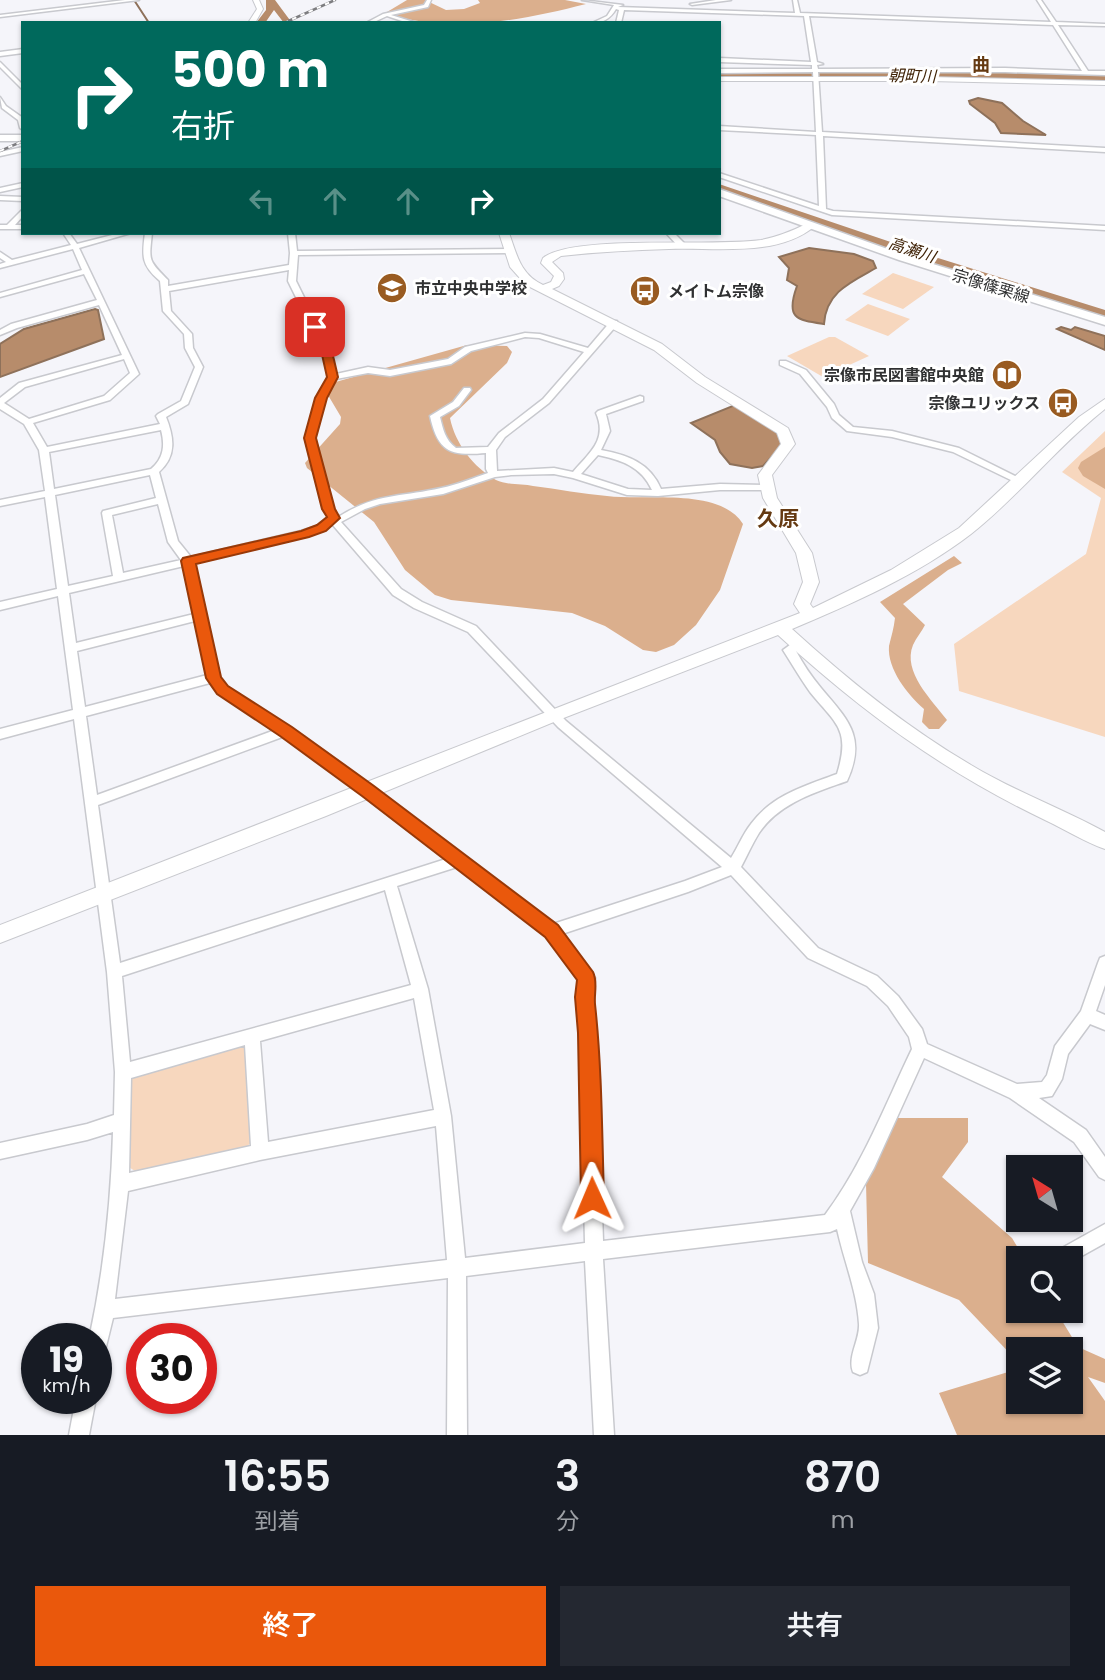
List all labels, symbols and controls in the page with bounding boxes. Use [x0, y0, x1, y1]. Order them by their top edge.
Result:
text: 500 m [171, 36, 329, 104]
icon: right [56, 49, 147, 140]
district label: 曲 [972, 52, 990, 77]
water label: 朝町川 [888, 64, 938, 88]
text: 右折 [171, 103, 235, 148]
icon: left [243, 182, 281, 220]
icon: ahead [316, 182, 354, 220]
icon: ahead [389, 182, 427, 220]
icon: right [462, 182, 500, 220]
water label: 高瀬川 [886, 232, 940, 269]
street label: 宗像篠栗線 [949, 263, 1033, 309]
school or university icon: 市立中央中学校 [375, 271, 409, 305]
bus stop icon: メイトム宗像 [628, 274, 662, 308]
place label: 市立中央中学校 [415, 277, 527, 300]
place label: メイトム宗像 [668, 280, 764, 303]
pin [285, 297, 345, 357]
icon: arrive [296, 308, 334, 346]
library icon: 宗像市民図書館中央館 [990, 358, 1024, 392]
place label: 宗像市民図書館中央館 [824, 364, 984, 387]
bus stop icon: 宗像ユリックス [1046, 386, 1080, 420]
place label: 宗像ユリックス [928, 392, 1040, 415]
district label: 久原 [757, 504, 799, 533]
north arrow [1006, 1155, 1083, 1232]
map controls [1006, 1155, 1083, 1414]
position arrow [555, 1161, 629, 1235]
button: search [1006, 1246, 1083, 1323]
speed limit sign: 30 [126, 1323, 217, 1414]
text: 19 [49, 1335, 84, 1384]
button: layers [1006, 1337, 1083, 1414]
text: km/h [43, 1373, 90, 1398]
text: 16:55 [224, 1447, 331, 1506]
text: 3 [555, 1447, 580, 1506]
text: 870 [804, 1448, 881, 1507]
text: m [831, 1504, 854, 1536]
text: 到着 [254, 1505, 300, 1537]
text: 分 [556, 1505, 579, 1537]
button: 終了 [35, 1586, 546, 1666]
button: 共有 [560, 1586, 1070, 1666]

